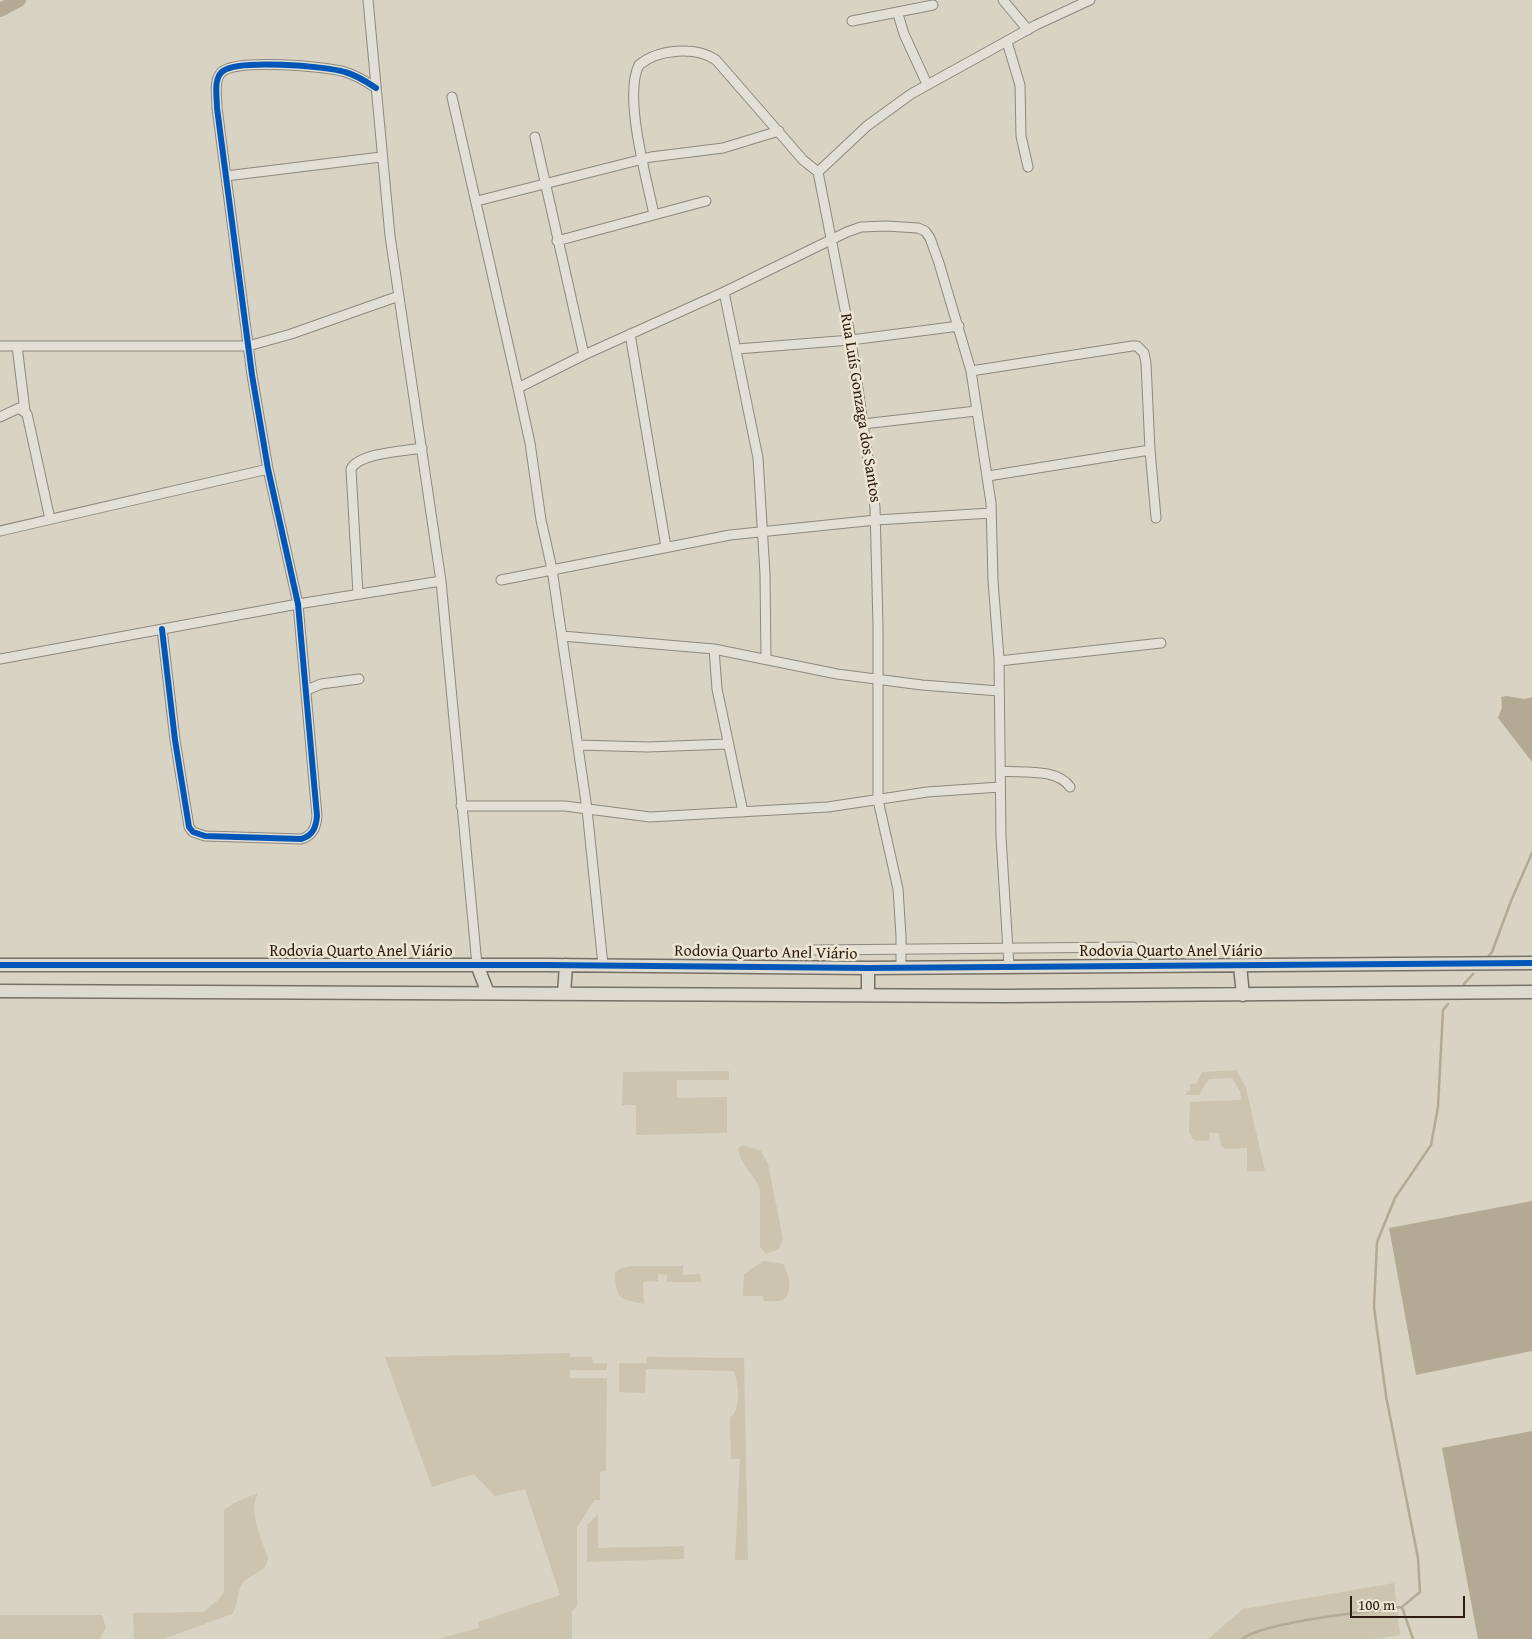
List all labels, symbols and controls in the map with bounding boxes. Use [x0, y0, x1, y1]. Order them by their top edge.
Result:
street label: Rua Luís Gonzaga dos Santos [836, 312, 884, 504]
street label: Rodovia Quarto Anel Viário [269, 942, 453, 962]
street label: Rodovia Quarto Anel Viário [674, 942, 858, 964]
street label: Rodovia Quarto Anel Viário [1079, 942, 1263, 962]
scale bar [1352, 1586, 1467, 1618]
text: 100 m [1358, 1594, 1395, 1615]

